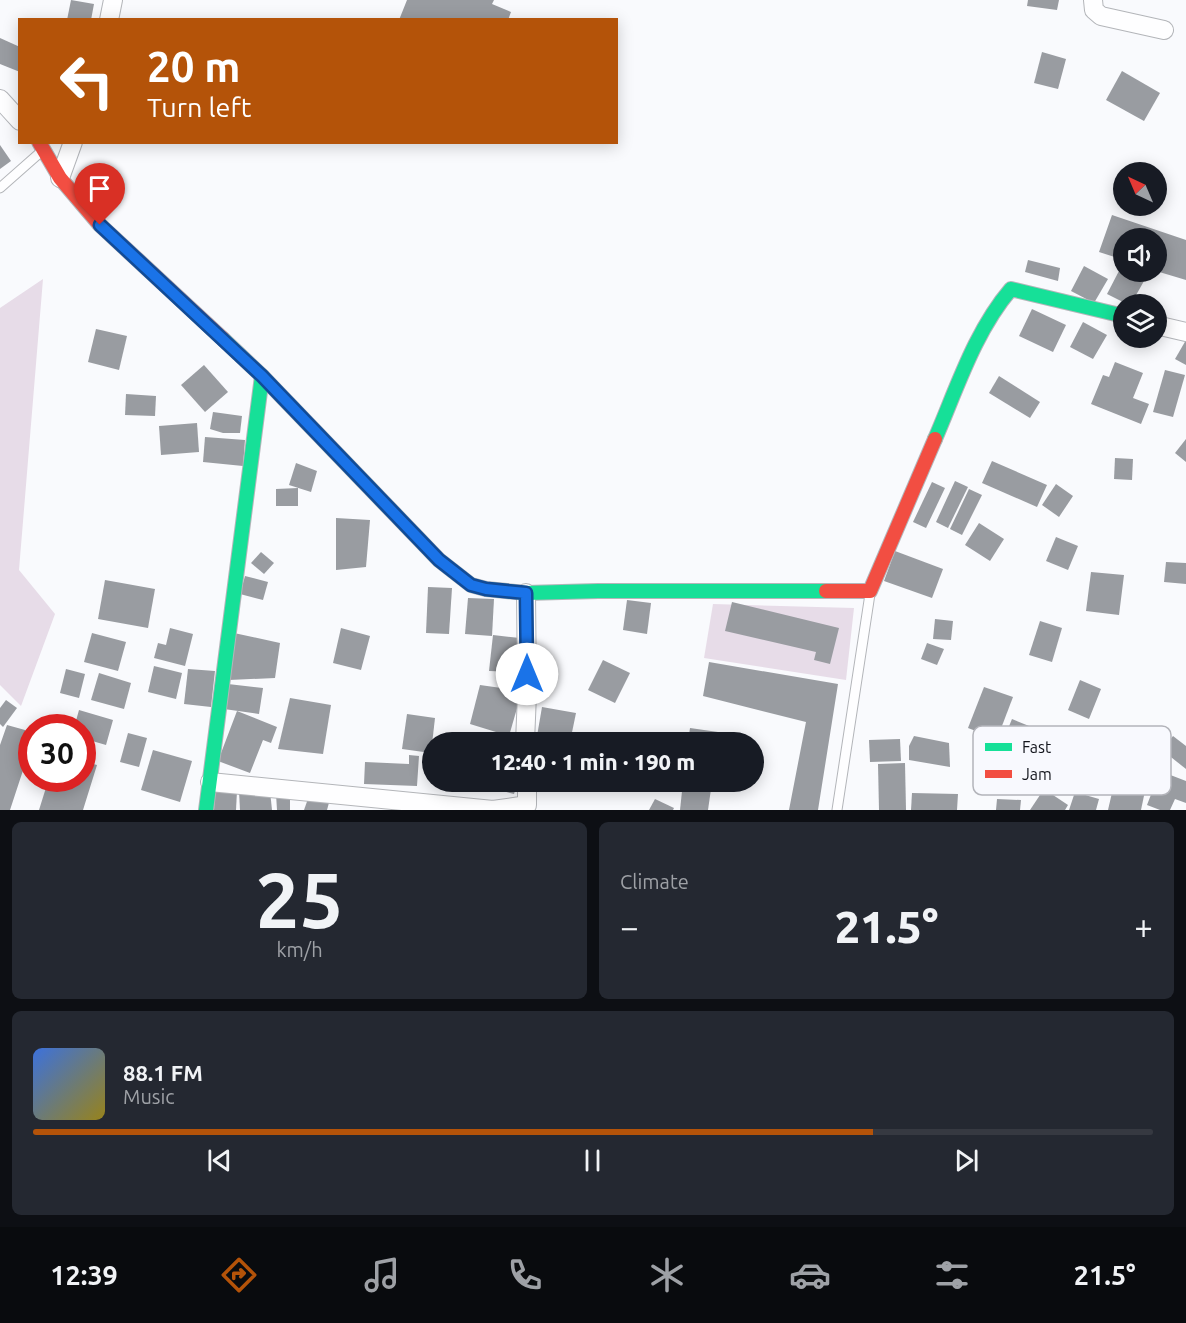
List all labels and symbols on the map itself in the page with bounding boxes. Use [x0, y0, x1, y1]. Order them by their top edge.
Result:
north arrow [1113, 162, 1167, 216]
pin [74, 163, 125, 225]
position arrow [495, 642, 559, 706]
speed limit sign: 30 [18, 714, 96, 792]
legend [973, 726, 1171, 795]
text: Fast [1022, 738, 1052, 756]
text: Jam [1022, 765, 1052, 783]

